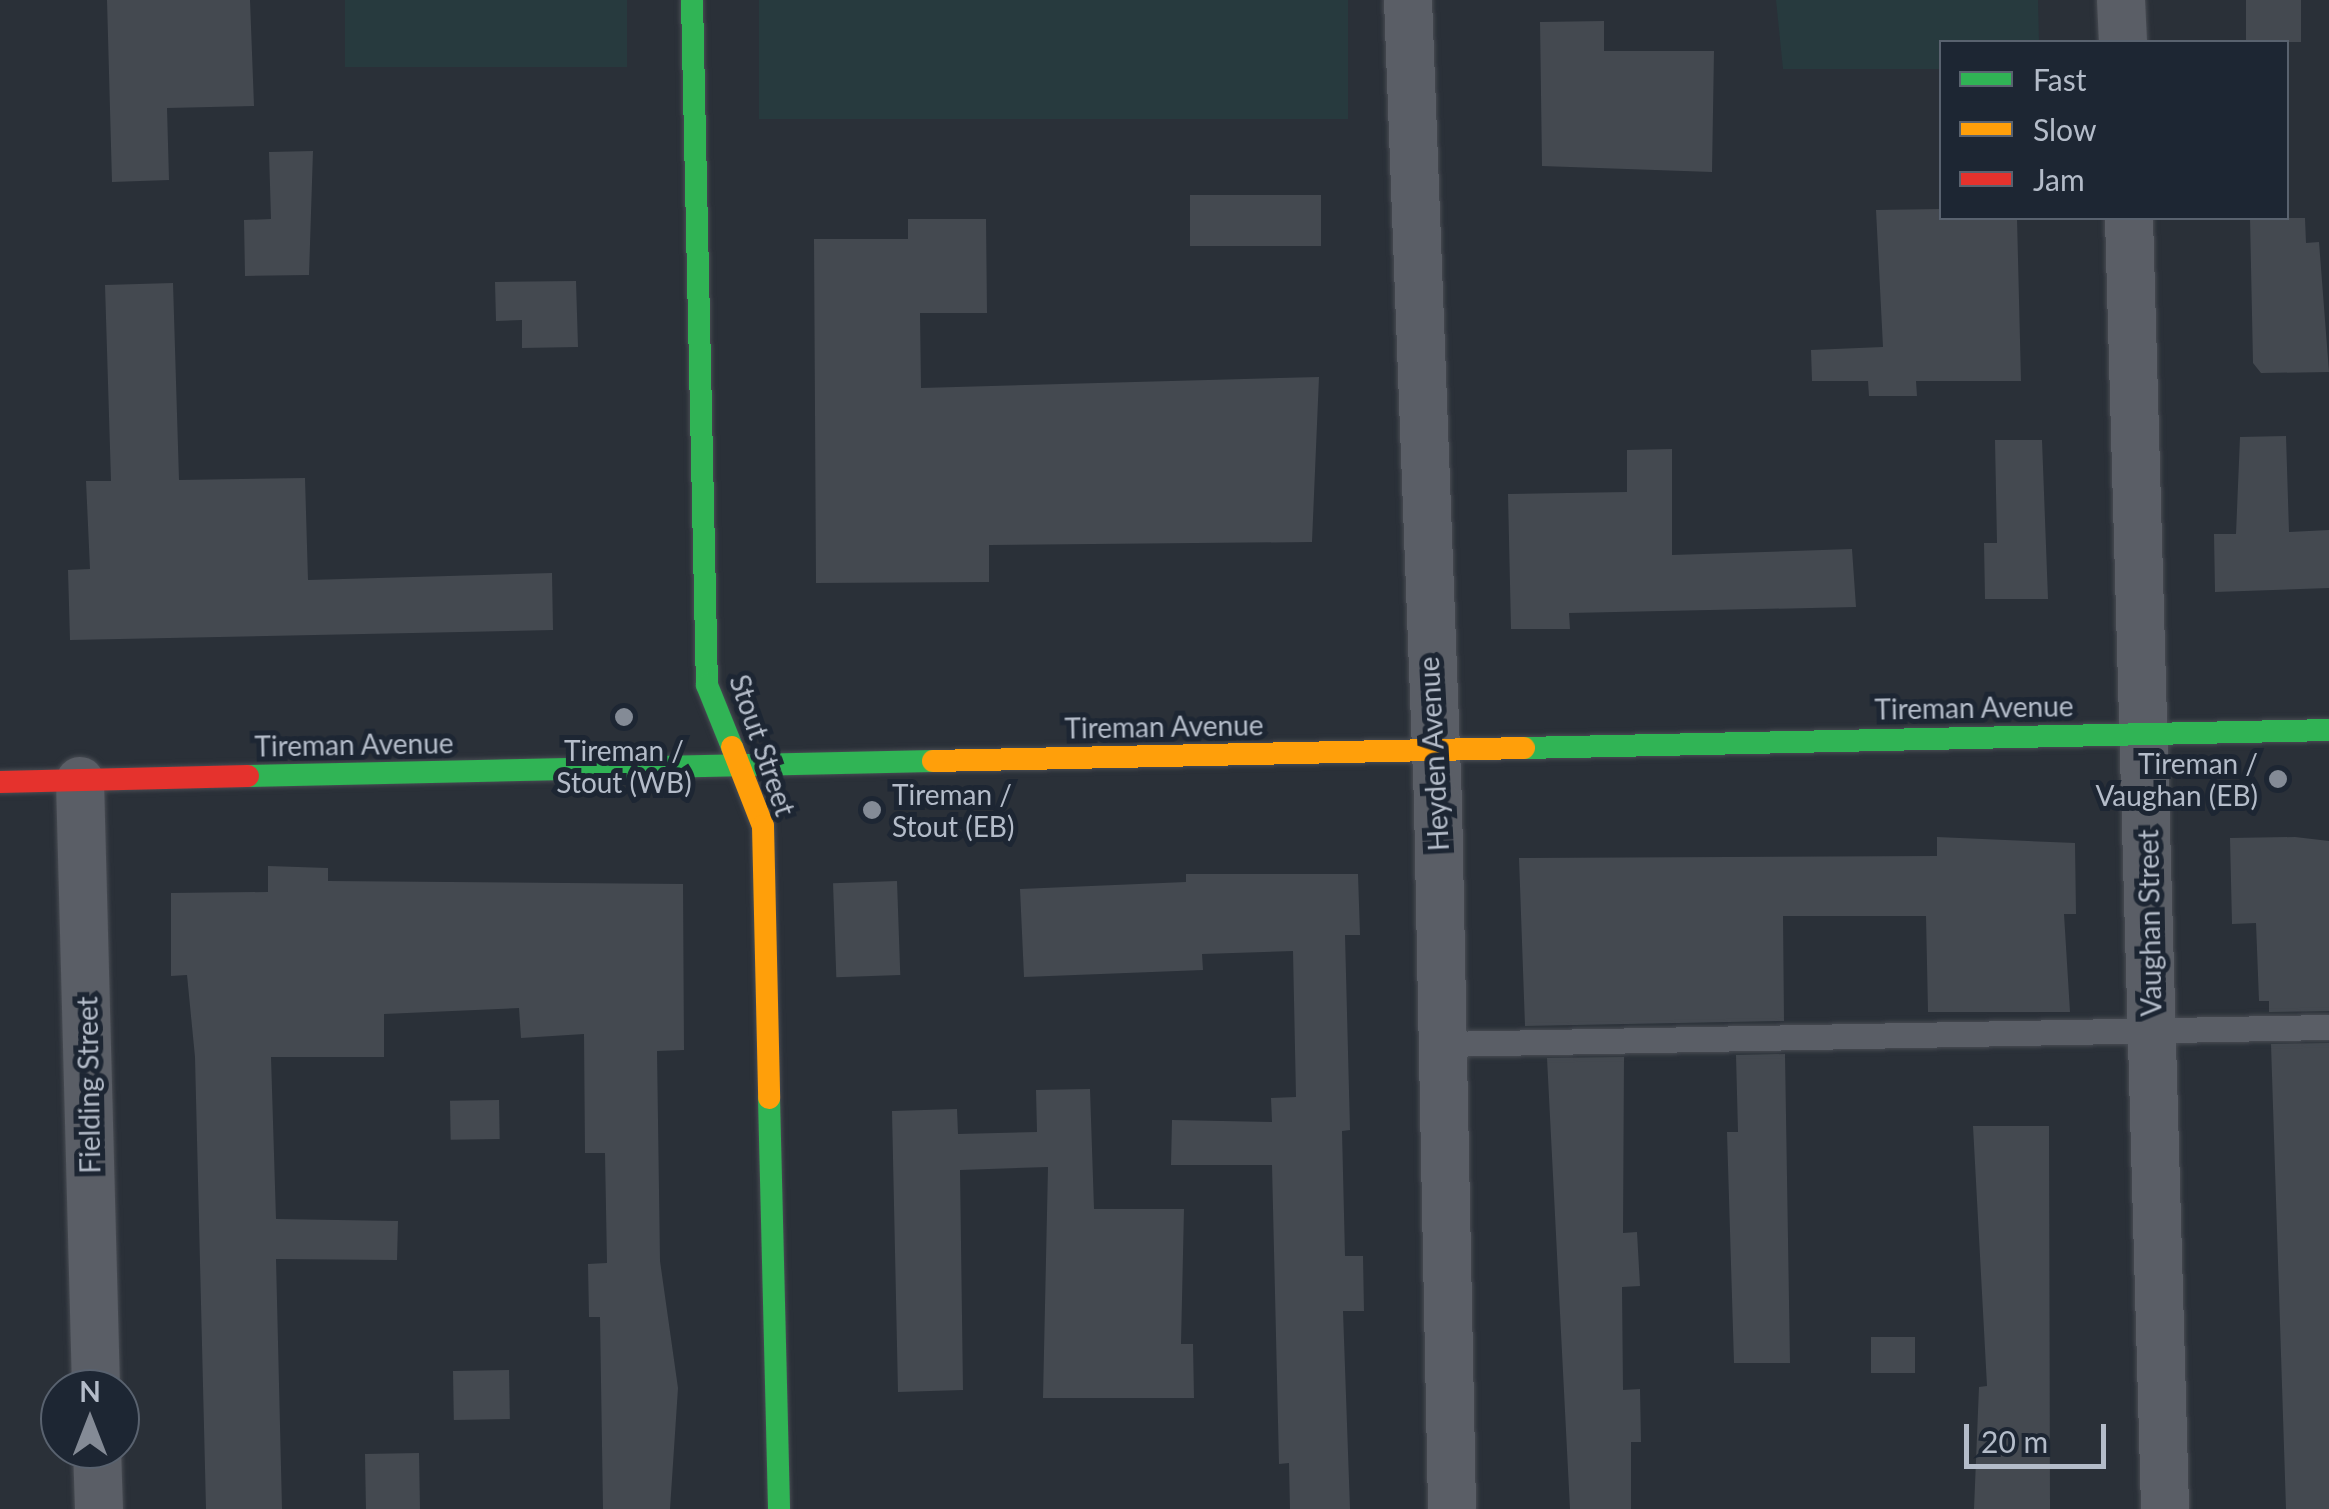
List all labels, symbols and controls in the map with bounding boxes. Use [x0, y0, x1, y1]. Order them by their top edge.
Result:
legend [1939, 40, 2289, 220]
text: Fast [2033, 61, 2087, 97]
text: Slow [2033, 111, 2096, 147]
text: Jam [2033, 161, 2085, 197]
street label: Heyden Avenue [1411, 656, 1455, 852]
street label: Stout Street [723, 670, 803, 820]
street label: Tireman Avenue [1874, 688, 2074, 726]
marker: Tireman / Stout (WB) [613, 706, 635, 728]
street label: Tireman Avenue [1064, 707, 1264, 745]
street label: Tireman Avenue [254, 725, 454, 763]
place label: Tireman / Stout (WB) [556, 733, 692, 799]
place label: Tireman / Vaughan (EB) [2095, 746, 2258, 812]
marker: Tireman / Vaughan (EB) [2267, 768, 2289, 790]
place label: Tireman / Stout (EB) [892, 777, 1014, 843]
marker: Tireman / Stout (EB) [861, 799, 883, 821]
street label: Vaughan Street [2131, 829, 2167, 1017]
street label: Fielding Street [70, 996, 106, 1174]
north arrow [40, 1369, 140, 1469]
text: N [79, 1374, 101, 1408]
scale bar [1969, 1404, 2112, 1466]
text: 20 m [1981, 1423, 2048, 1459]

